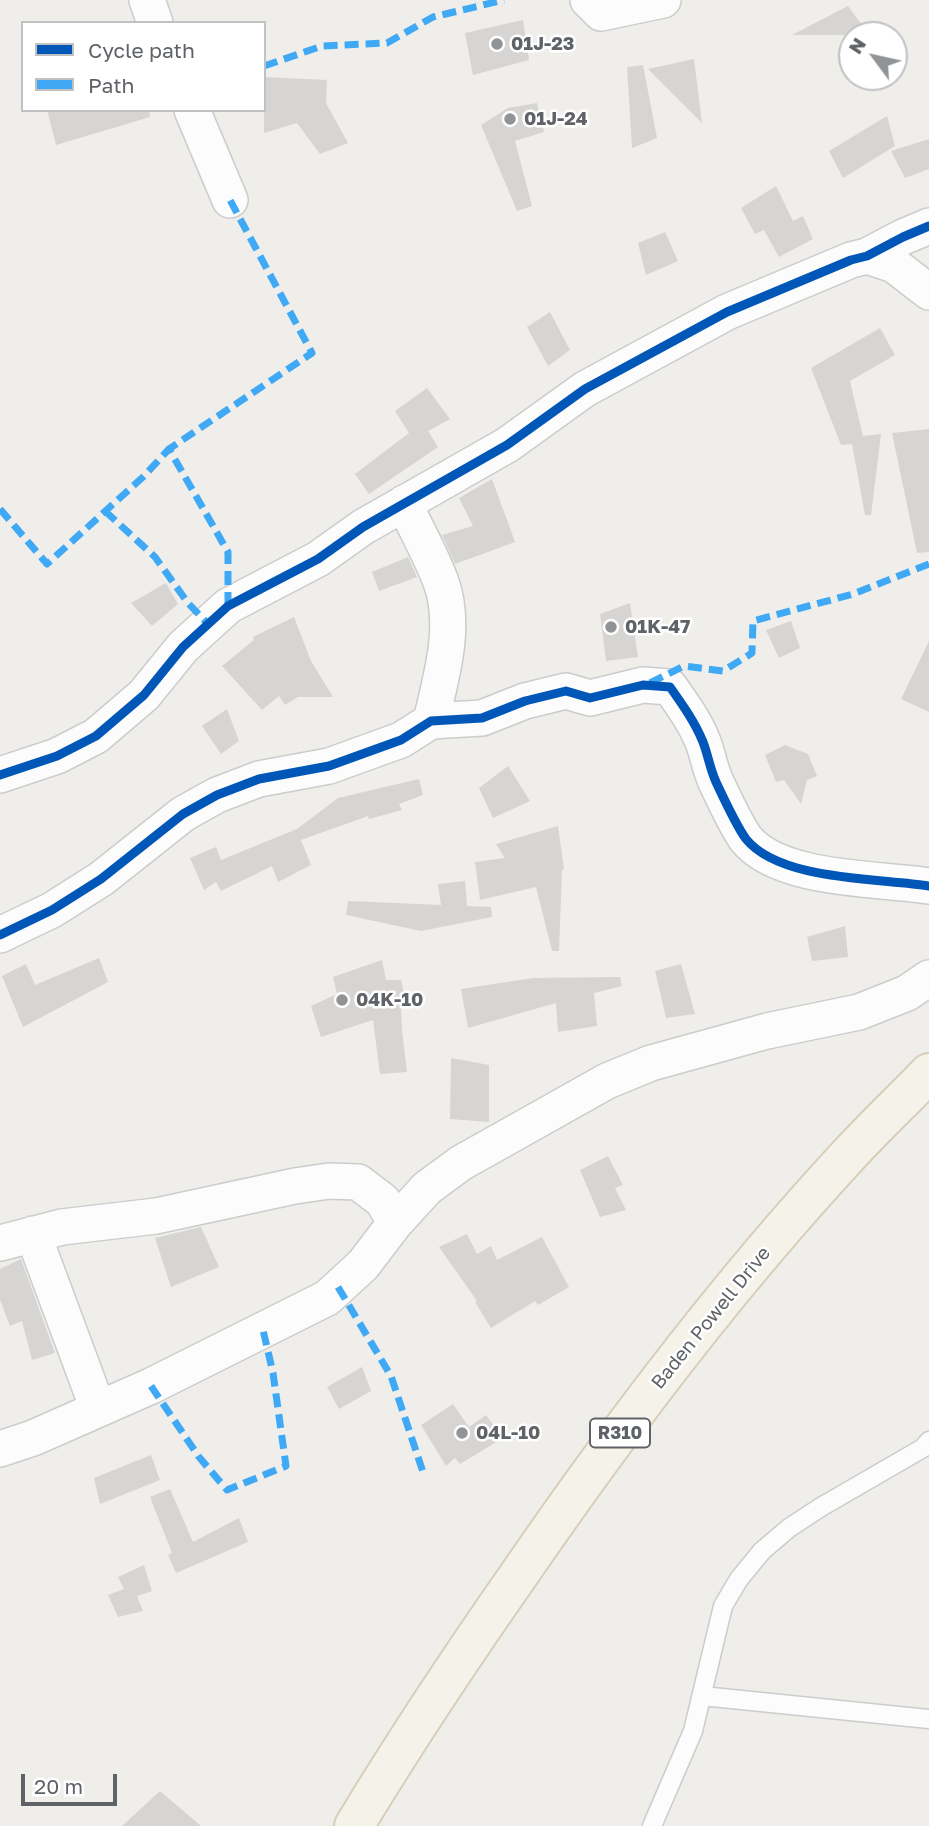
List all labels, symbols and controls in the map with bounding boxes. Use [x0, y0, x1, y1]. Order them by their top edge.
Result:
legend [21, 21, 266, 112]
north arrow [838, 21, 908, 91]
place label: 01J-23 [511, 33, 574, 55]
text: N [843, 33, 870, 58]
marker: 01J-23 [489, 36, 505, 52]
text: Cycle path [88, 37, 195, 63]
text: Path [88, 72, 135, 98]
place label: 01J-24 [524, 108, 588, 130]
marker: 01J-24 [502, 111, 518, 127]
place label: 01K-47 [625, 616, 690, 638]
marker: 01K-47 [603, 619, 619, 635]
place label: 04K-10 [356, 989, 423, 1011]
marker: 04K-10 [334, 992, 350, 1008]
street label: Baden Powell Drive [647, 1242, 775, 1394]
road number: R310 [590, 1418, 650, 1448]
place label: 04L-10 [476, 1422, 540, 1444]
marker: 04L-10 [454, 1425, 470, 1441]
scale bar [24, 1759, 121, 1803]
text: 20 m [34, 1773, 83, 1799]

